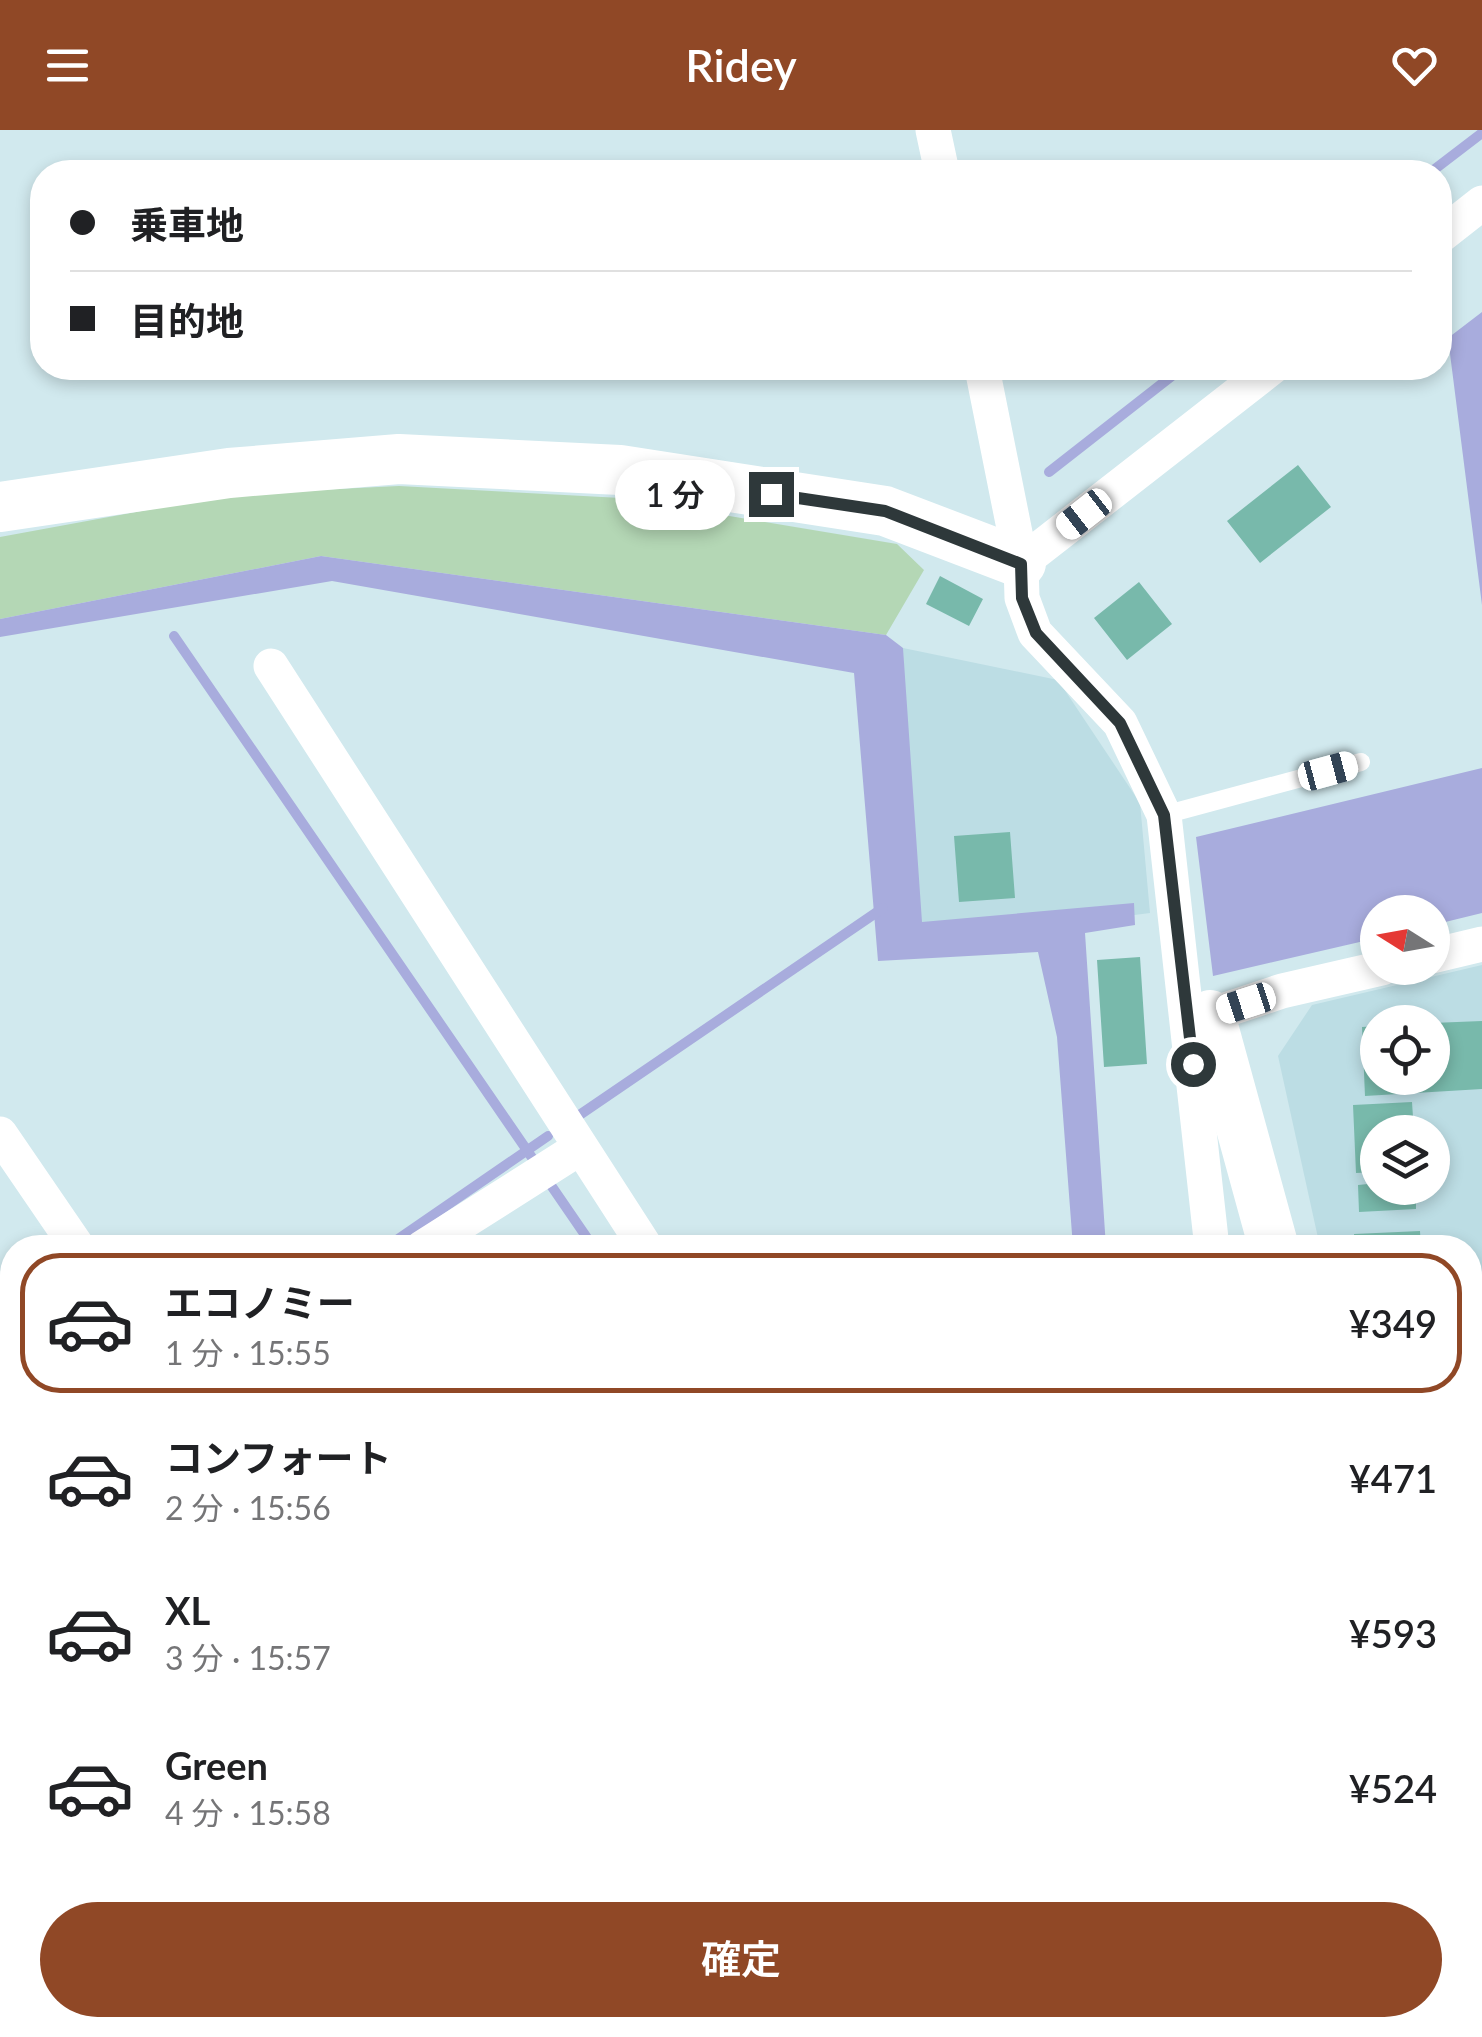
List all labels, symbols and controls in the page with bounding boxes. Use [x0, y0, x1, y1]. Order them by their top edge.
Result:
icon: menu [40, 38, 95, 93]
text: Ridey [685, 38, 797, 92]
icon: heart [1387, 38, 1442, 93]
text: 乗車地 [130, 201, 244, 247]
text: 目的地 [130, 297, 244, 343]
callout: 1 分 [616, 459, 736, 529]
route end [749, 472, 794, 517]
text: 1 分 [646, 475, 704, 514]
car [1051, 484, 1117, 544]
car [1295, 749, 1361, 793]
north arrow [1360, 895, 1450, 985]
map controls [1360, 895, 1450, 1205]
car [1213, 979, 1279, 1027]
button: locate [1360, 1005, 1450, 1095]
route start [1171, 1042, 1216, 1087]
button: layers [1360, 1115, 1450, 1205]
icon: car [45, 1278, 135, 1368]
text: エコノミー [165, 1279, 355, 1325]
text: ¥349 [1349, 1300, 1437, 1346]
text: 1 分 · 15:55 [165, 1333, 331, 1372]
icon: car [45, 1433, 135, 1523]
text: コンフォート [165, 1434, 392, 1480]
text: ¥471 [1349, 1455, 1437, 1501]
text: 2 分 · 15:56 [165, 1488, 331, 1527]
text: XL [165, 1587, 210, 1633]
icon: car [45, 1588, 135, 1678]
text: ¥593 [1349, 1610, 1437, 1656]
text: 3 分 · 15:57 [165, 1638, 331, 1677]
text: Green [165, 1742, 268, 1788]
icon: car [45, 1743, 135, 1833]
text: ¥524 [1349, 1765, 1437, 1811]
text: 4 分 · 15:58 [165, 1793, 331, 1832]
button: 確定 [40, 1902, 1442, 2017]

